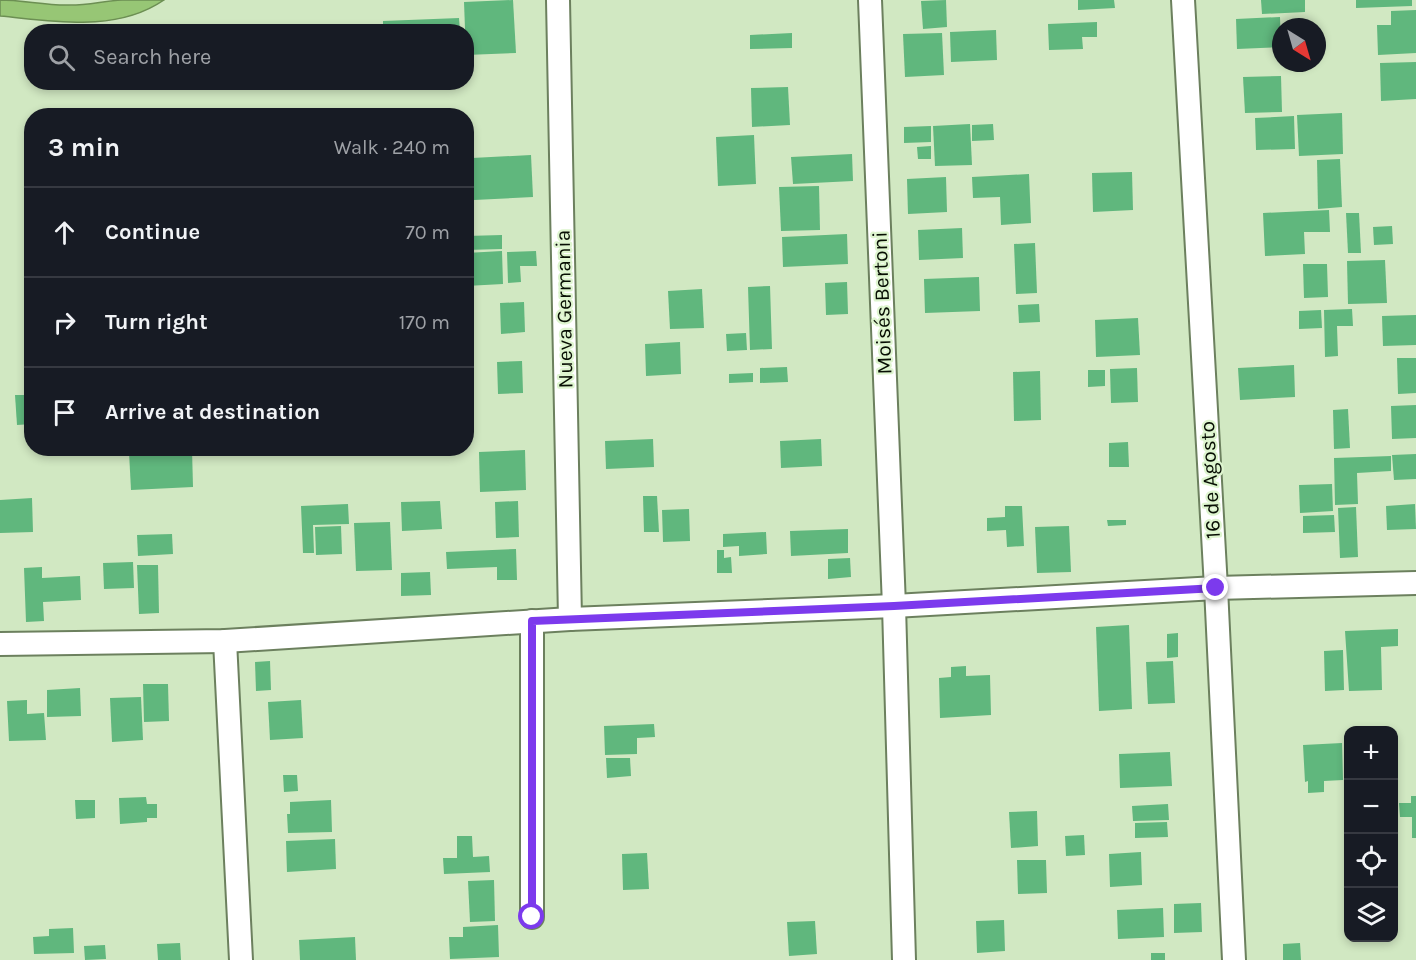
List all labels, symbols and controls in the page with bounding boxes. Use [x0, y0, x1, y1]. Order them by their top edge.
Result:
north arrow [1272, 18, 1326, 72]
search box [24, 24, 474, 90]
icon: search [45, 41, 78, 74]
text: Search here [93, 44, 211, 70]
text: 3 min [48, 132, 120, 163]
text: Walk · 240 m [334, 136, 450, 159]
icon: ahead [48, 216, 81, 249]
text: Continue [105, 219, 200, 245]
text: 70 m [405, 221, 450, 244]
street label: Nueva Germania [551, 230, 577, 388]
street label: Moisés Bertoni [868, 231, 896, 375]
icon: right [48, 306, 81, 339]
text: Turn right [105, 309, 208, 335]
text: 170 m [399, 311, 450, 334]
icon: arrive [48, 396, 81, 429]
text: Arrive at destination [105, 399, 320, 425]
street label: 16 de Agosto [1195, 420, 1225, 540]
route end [1202, 574, 1228, 600]
map controls [1344, 726, 1398, 942]
button: + [1344, 726, 1398, 780]
button: − [1344, 780, 1398, 834]
button: locate [1344, 834, 1398, 888]
button: layers [1344, 888, 1398, 942]
route start [518, 903, 544, 929]

